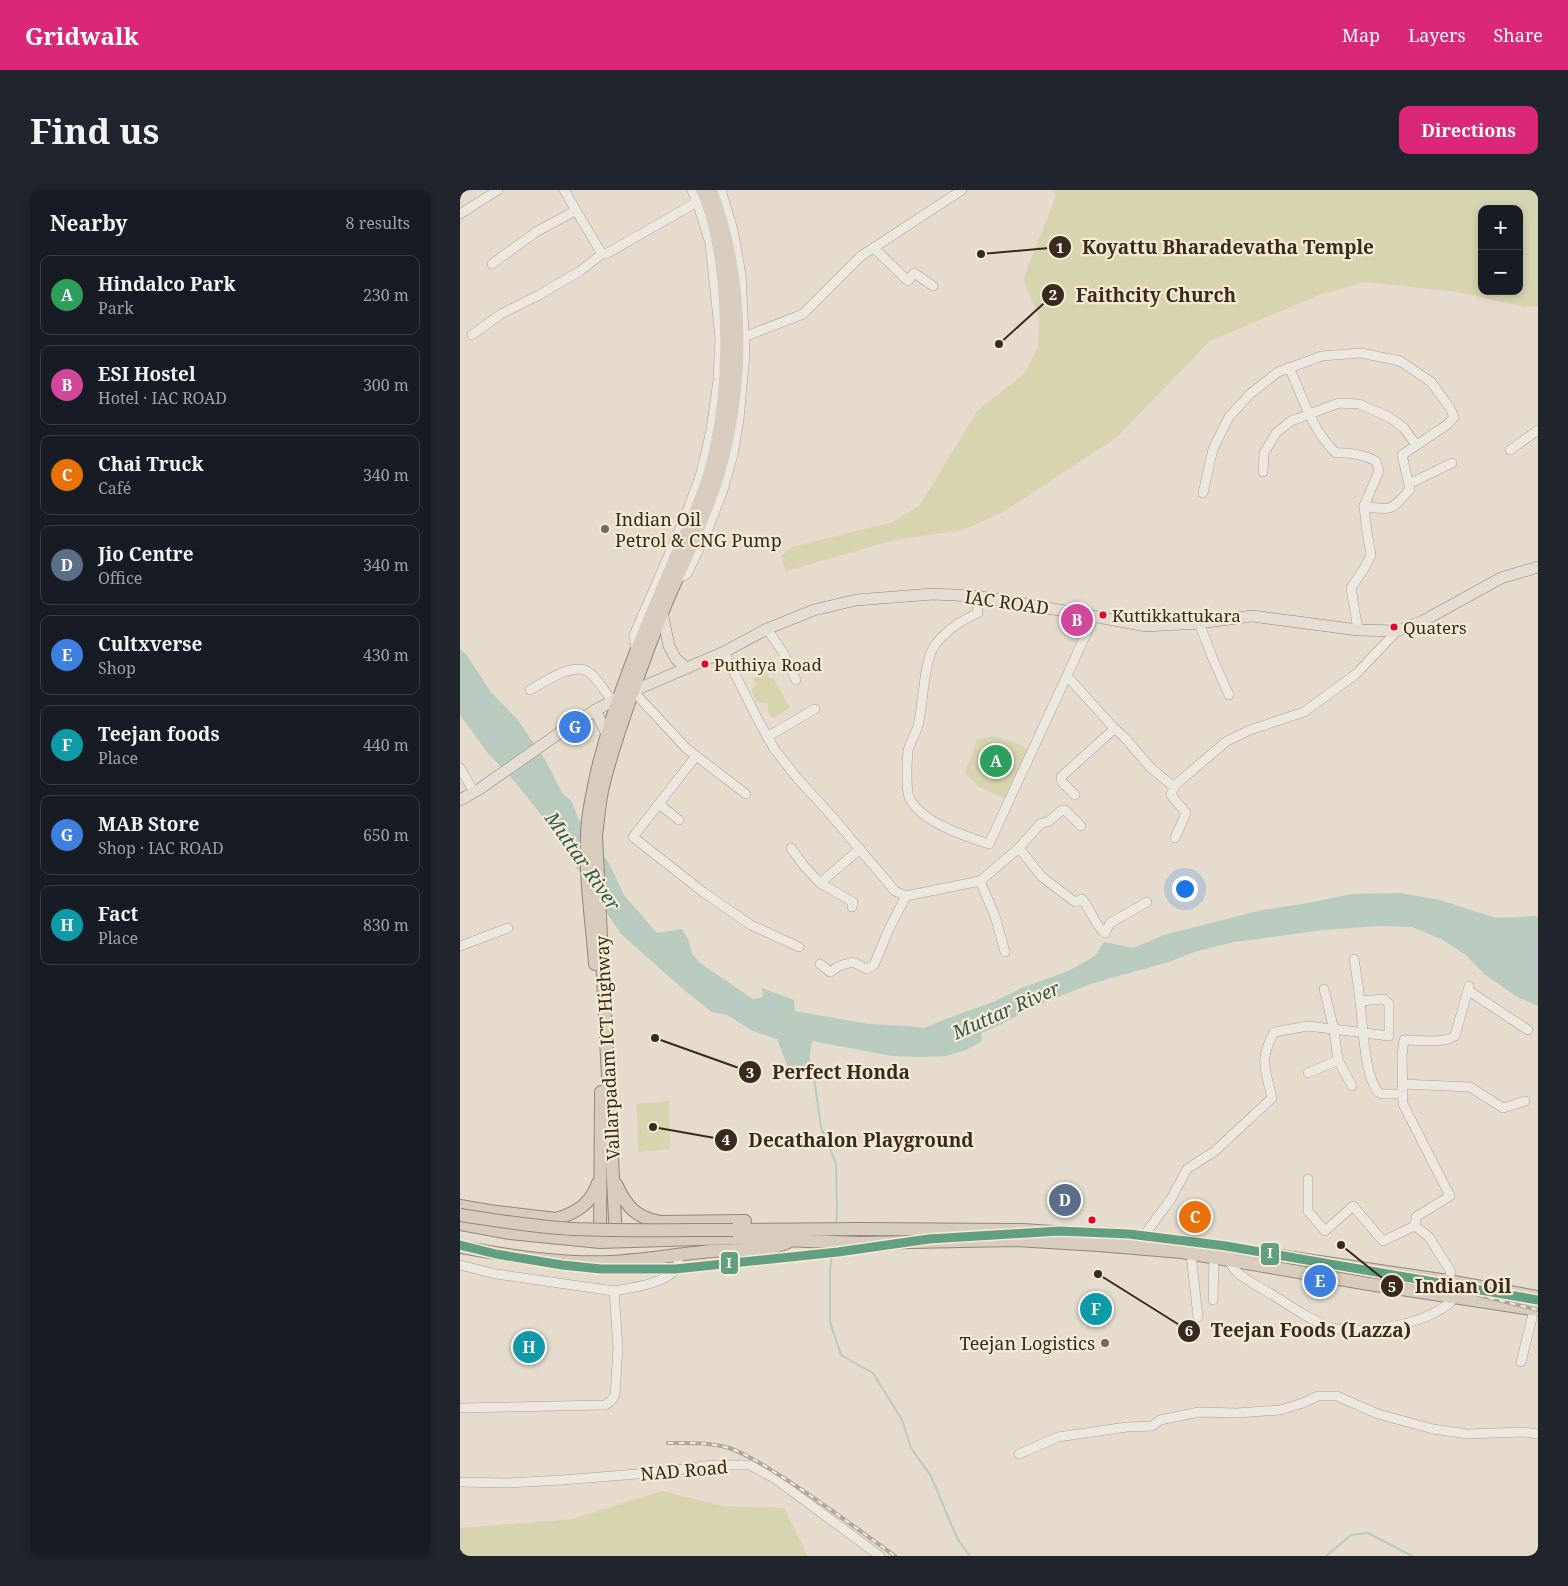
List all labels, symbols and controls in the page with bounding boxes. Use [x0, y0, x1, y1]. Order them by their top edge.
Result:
text: Gridwalk [25, 19, 139, 52]
text: Map [1342, 23, 1380, 47]
text: Layers [1408, 23, 1466, 47]
text: Share [1494, 23, 1543, 47]
button: Directions [1399, 106, 1538, 154]
text: Find us [30, 107, 159, 154]
map controls [1478, 205, 1523, 295]
button: + [1478, 205, 1523, 250]
text: Nearby [50, 209, 128, 237]
text: 8 results [346, 212, 410, 234]
callout: Koyattu Bharadevatha Temple [1047, 230, 1384, 264]
text: Koyattu Bharadevatha Temple [1082, 234, 1374, 260]
text: 1 [1056, 237, 1064, 257]
button: − [1478, 250, 1523, 295]
text: Hindalco Park [98, 271, 236, 297]
callout: Faithcity Church [1041, 278, 1246, 312]
text: Faithcity Church [1076, 282, 1237, 308]
text: A [61, 284, 73, 306]
text: 230 m [363, 284, 409, 306]
text: 2 [1049, 284, 1057, 304]
text: Park [98, 297, 134, 319]
text: ESI Hostel [98, 361, 196, 387]
text: B [62, 374, 72, 396]
text: 300 m [363, 374, 409, 396]
text: Hotel · IAC ROAD [98, 387, 227, 409]
text: Chai Truck [98, 451, 204, 477]
text: C [62, 464, 72, 486]
text: 340 m [363, 464, 409, 486]
text: Café [98, 477, 131, 499]
place label: Indian Oil Petrol & CNG Pump [615, 507, 782, 552]
marker: Indian Oil Petrol & CNG Pump [599, 523, 611, 535]
text: Jio Centre [98, 541, 194, 567]
text: D [61, 554, 73, 576]
text: 340 m [363, 554, 409, 576]
text: Office [98, 567, 142, 589]
street label: IAC ROAD [963, 584, 1051, 620]
pin: B [1061, 601, 1093, 639]
place label: Kuttikkattukara [1112, 604, 1241, 627]
marker: Kuttikkattukara [1098, 610, 1108, 620]
place label: Quaters [1403, 616, 1467, 639]
marker: Quaters [1389, 622, 1399, 632]
text: Cultxverse [98, 631, 202, 657]
text: E [62, 644, 72, 666]
text: 430 m [363, 644, 409, 666]
place label: Puthiya Road [714, 653, 822, 676]
text: Shop [98, 657, 136, 679]
marker: Puthiya Road [700, 659, 710, 669]
pin: G [559, 708, 591, 746]
text: Teejan foods [98, 721, 220, 747]
text: F [62, 734, 72, 756]
text: 440 m [363, 734, 409, 756]
pin: A [980, 742, 1012, 780]
text: Place [98, 747, 138, 769]
water label: Muttar River [539, 806, 627, 916]
text: MAB Store [98, 811, 199, 837]
text: G [61, 824, 73, 846]
text: 650 m [363, 824, 409, 846]
text: Shop · IAC ROAD [98, 837, 224, 859]
your location [1172, 876, 1198, 902]
text: Fact [98, 901, 138, 927]
text: H [60, 914, 74, 936]
text: 830 m [363, 914, 409, 936]
text: Place [98, 927, 138, 949]
street label: Vallarpadam ICT Highway [589, 934, 625, 1161]
water label: Muttar River [947, 975, 1064, 1046]
callout: Perfect Honda [737, 1055, 920, 1089]
text: Perfect Honda [772, 1059, 910, 1085]
text: 3 [746, 1062, 754, 1082]
callout: Decathalon Playground [714, 1123, 984, 1157]
text: Decathalon Playground [748, 1127, 974, 1153]
text: 4 [722, 1129, 731, 1149]
pin: D [1049, 1181, 1081, 1219]
pin: C [1179, 1198, 1211, 1236]
unlabelled marker [1087, 1215, 1097, 1225]
line badge: I [1260, 1242, 1280, 1266]
text: I [1267, 1243, 1273, 1262]
line badge: I [720, 1251, 739, 1275]
text: I [726, 1253, 732, 1272]
pin: E [1304, 1262, 1336, 1300]
callout: Indian Oil [1379, 1269, 1521, 1303]
text: Indian Oil [1415, 1273, 1512, 1299]
text: 5 [1388, 1276, 1396, 1296]
pin: F [1080, 1290, 1112, 1328]
callout: Teejan Foods (Lazza) [1176, 1314, 1422, 1348]
text: Teejan Foods (Lazza) [1211, 1317, 1411, 1343]
text: 6 [1185, 1320, 1193, 1340]
pin: H [513, 1328, 545, 1366]
place label: Teejan Logistics [960, 1331, 1095, 1355]
marker: Teejan Logistics [1099, 1337, 1111, 1349]
street label: NAD Road [639, 1454, 729, 1486]

